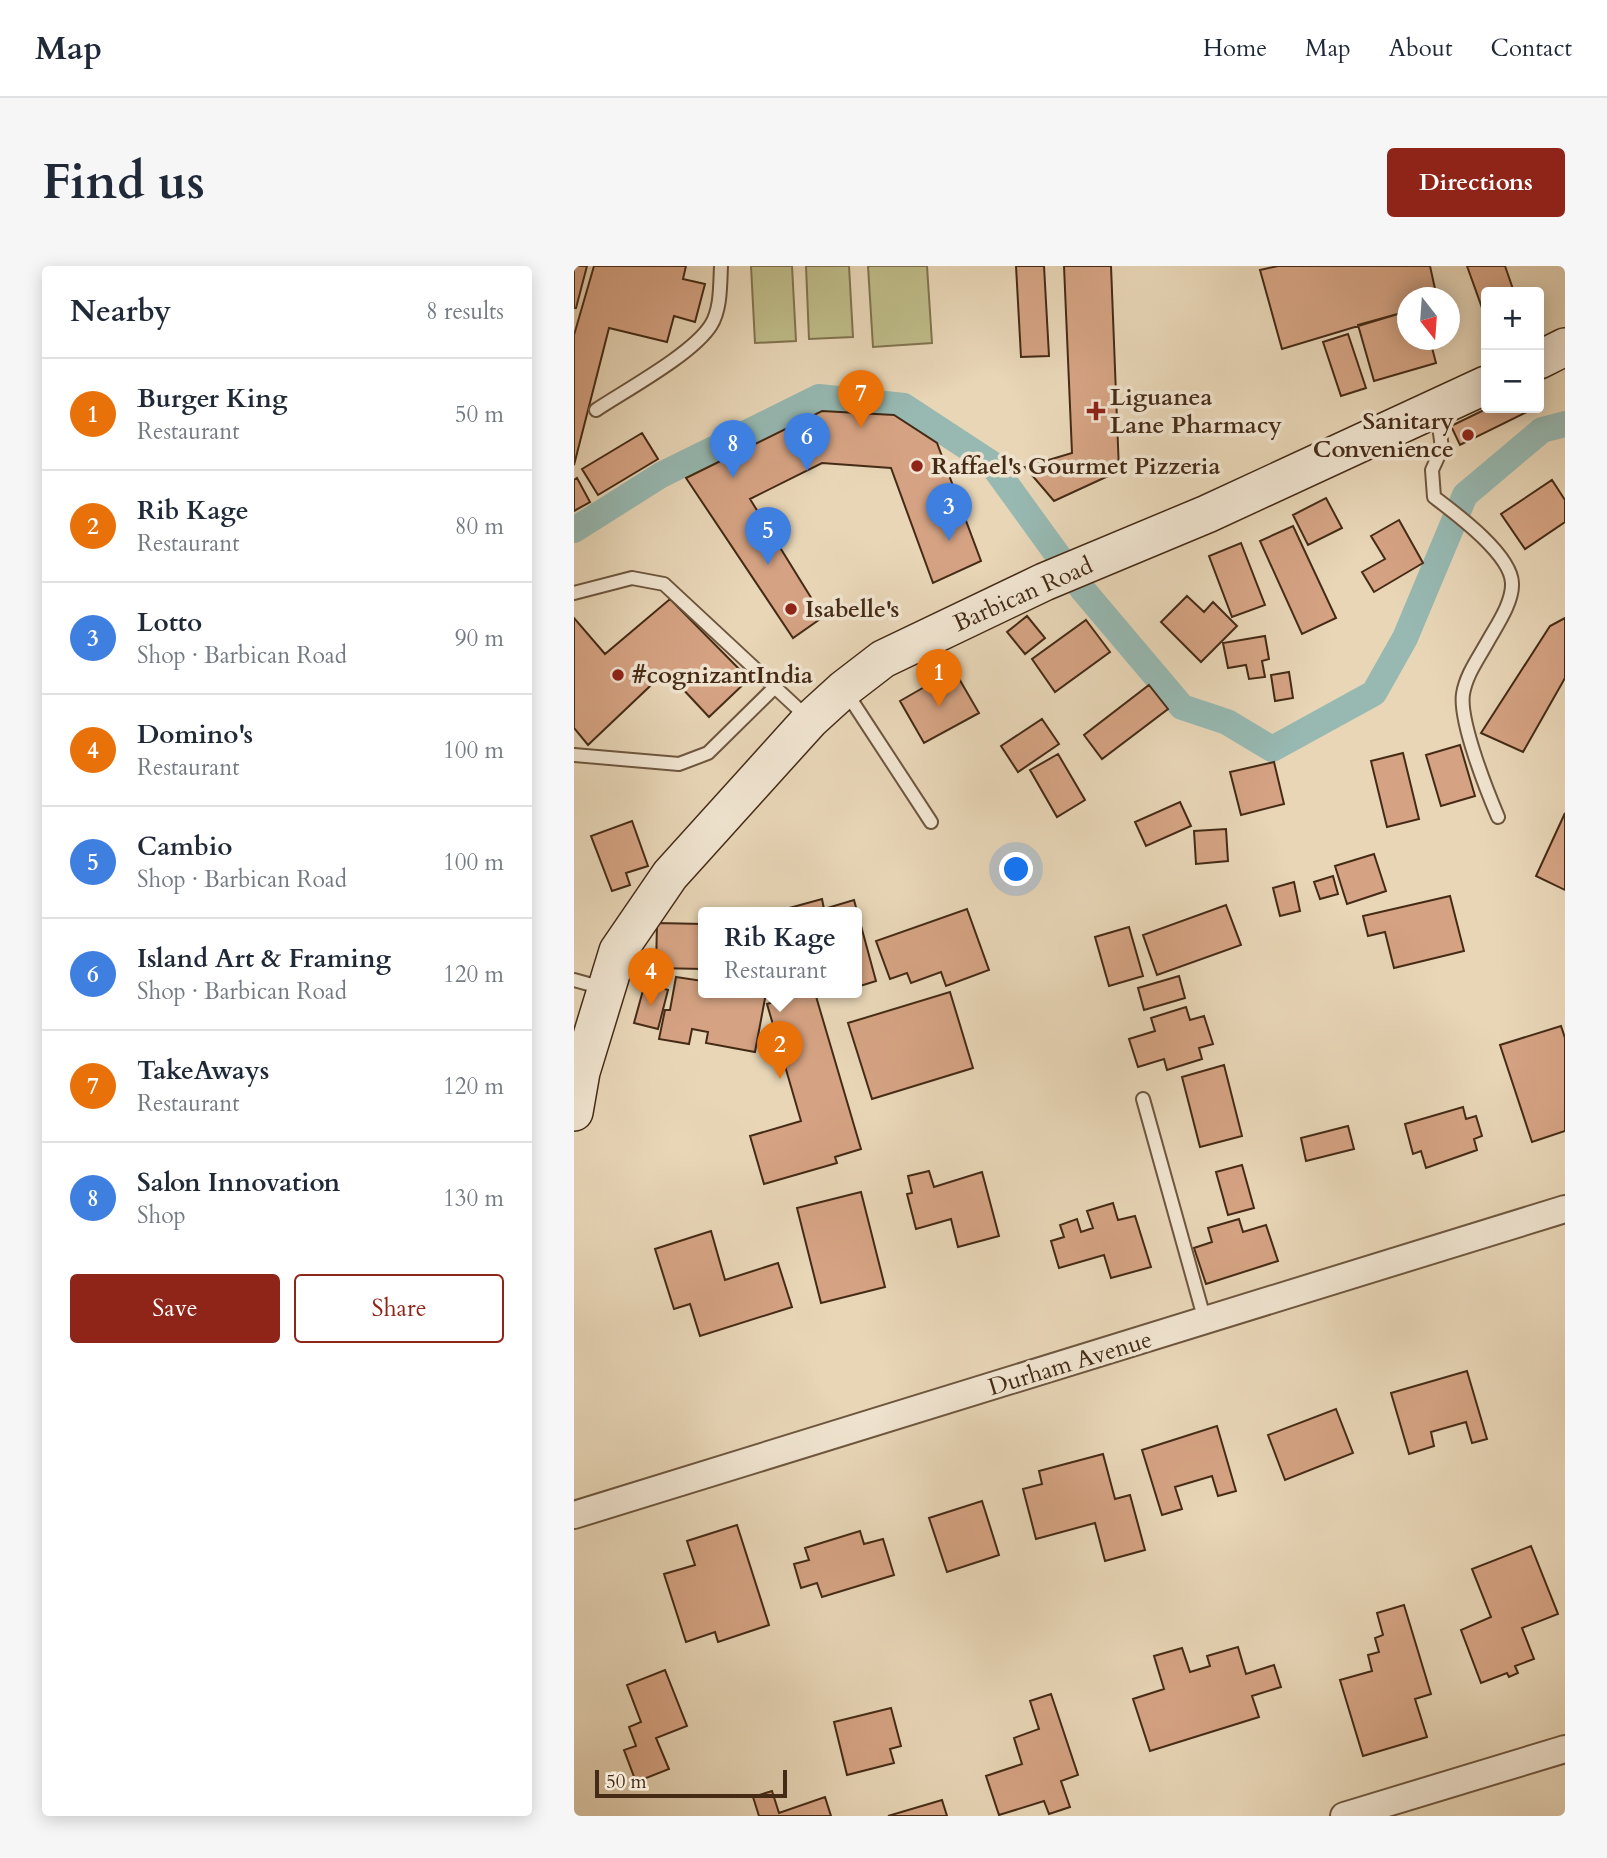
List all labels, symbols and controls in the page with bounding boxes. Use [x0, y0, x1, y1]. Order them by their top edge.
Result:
text: Map [35, 26, 102, 71]
text: Home [1203, 32, 1267, 65]
text: Map [1305, 32, 1351, 65]
text: About [1389, 32, 1453, 65]
text: Contact [1491, 32, 1572, 65]
button: Directions [1387, 148, 1565, 217]
text: Find us [42, 149, 205, 216]
north arrow [1397, 287, 1460, 350]
map controls [1481, 287, 1544, 413]
button: + [1481, 287, 1544, 350]
text: Nearby [70, 291, 171, 332]
text: 8 results [426, 296, 504, 327]
button: − [1481, 350, 1544, 413]
pin: 7 [838, 370, 884, 428]
text: Burger King [137, 381, 288, 416]
place label: Liguanea Lane Pharmacy [1110, 381, 1282, 442]
text: 1 [87, 399, 99, 430]
text: 50 m [455, 399, 504, 430]
marker: Liguanea Lane Pharmacy [1088, 403, 1104, 419]
place label: Sanitary Convenience [1313, 405, 1454, 466]
pin: 6 [784, 413, 830, 471]
text: Restaurant [137, 416, 240, 447]
pin: 8 [710, 420, 756, 478]
marker: Sanitary Convenience [1460, 427, 1476, 443]
place label: Raffael's Gourmet Pizzeria [931, 450, 1220, 483]
marker: Raffael's Gourmet Pizzeria [909, 458, 925, 474]
pin: 3 [926, 483, 972, 541]
text: Rib Kage [137, 493, 249, 528]
pin: 5 [745, 507, 791, 565]
text: 2 [87, 511, 99, 542]
text: 80 m [455, 511, 504, 542]
text: Restaurant [137, 528, 240, 559]
street label: Barbican Road [948, 549, 1098, 640]
place label: Isabelle's [805, 593, 899, 626]
marker: Isabelle's [783, 601, 799, 617]
text: Lotto [137, 605, 202, 640]
text: 3 [87, 623, 99, 654]
text: 90 m [455, 623, 504, 654]
text: Shop · Barbican Road [137, 640, 347, 671]
pin: 1 [916, 649, 962, 707]
place label: #cognizantIndia [632, 659, 813, 692]
marker: #cognizantIndia [610, 667, 626, 683]
text: Domino's [137, 717, 253, 752]
text: 4 [87, 735, 99, 766]
text: 100 m [443, 735, 504, 766]
text: Restaurant [137, 752, 240, 783]
text: Cambio [137, 829, 232, 864]
text: 5 [87, 847, 99, 878]
text: 100 m [443, 847, 504, 878]
your location [999, 852, 1033, 886]
text: Shop · Barbican Road [137, 864, 347, 895]
popup [698, 907, 862, 998]
text: Rib Kage [724, 920, 836, 955]
text: Island Art & Framing [137, 941, 391, 976]
pin: 4 [628, 948, 674, 1006]
text: Restaurant [724, 955, 827, 986]
text: 6 [87, 959, 99, 990]
text: 120 m [443, 959, 504, 990]
text: Shop · Barbican Road [137, 976, 347, 1007]
pin: 2 [757, 1021, 803, 1079]
text: TakeAways [137, 1053, 269, 1088]
text: 7 [87, 1071, 99, 1102]
text: 120 m [443, 1071, 504, 1102]
text: Restaurant [137, 1088, 240, 1119]
text: Salon Innovation [137, 1165, 340, 1200]
text: 8 [87, 1183, 99, 1214]
text: 130 m [443, 1183, 504, 1214]
text: Shop [137, 1200, 186, 1231]
button: Save [70, 1274, 280, 1343]
button: Share [294, 1274, 504, 1343]
street label: Durham Avenue [984, 1323, 1156, 1404]
scale bar [595, 1767, 788, 1799]
text: 50 m [606, 1769, 647, 1795]

